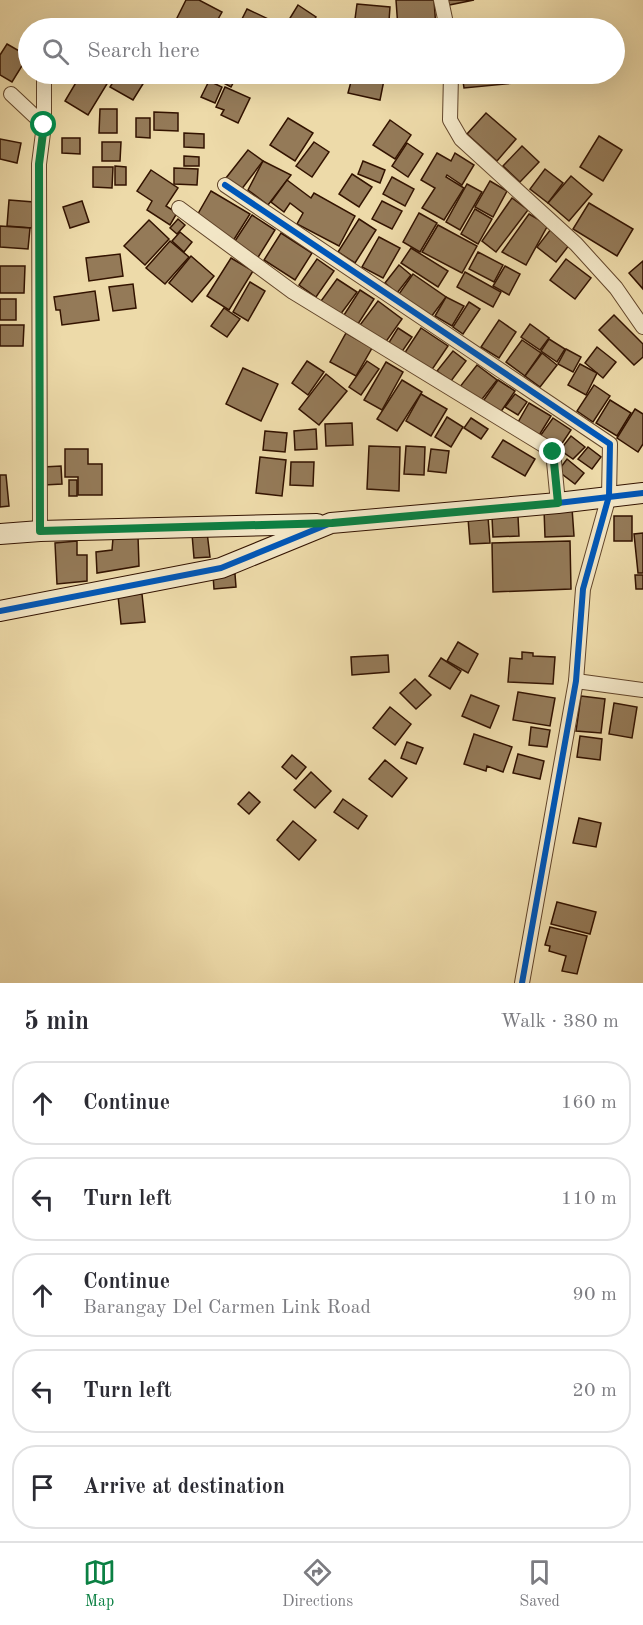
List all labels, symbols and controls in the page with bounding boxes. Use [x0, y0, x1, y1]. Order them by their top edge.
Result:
search box [18, 18, 625, 84]
icon: search [39, 35, 72, 68]
text: Search here [87, 40, 200, 62]
route start [30, 111, 56, 137]
route end [539, 438, 565, 464]
text: 5 min [24, 1009, 89, 1035]
text: Walk · 380 m [500, 1012, 619, 1032]
icon: ahead [26, 1087, 59, 1120]
text: Continue [83, 1092, 170, 1114]
text: 160 m [561, 1093, 617, 1113]
icon: left [26, 1183, 59, 1216]
text: Turn left [83, 1188, 172, 1210]
text: 110 m [561, 1189, 617, 1209]
text: Continue [83, 1271, 170, 1293]
icon: ahead [26, 1279, 59, 1312]
text: 90 m [572, 1285, 617, 1305]
text: Barangay Del Carmen Link Road [83, 1298, 371, 1318]
icon: left [26, 1375, 59, 1408]
text: Turn left [83, 1380, 172, 1402]
text: 20 m [572, 1381, 617, 1401]
icon: arrive [26, 1471, 59, 1504]
text: Arrive at destination [83, 1476, 285, 1498]
tab: Map [83, 1556, 116, 1612]
tab: Directions [282, 1556, 353, 1612]
tab: Saved [519, 1556, 560, 1612]

